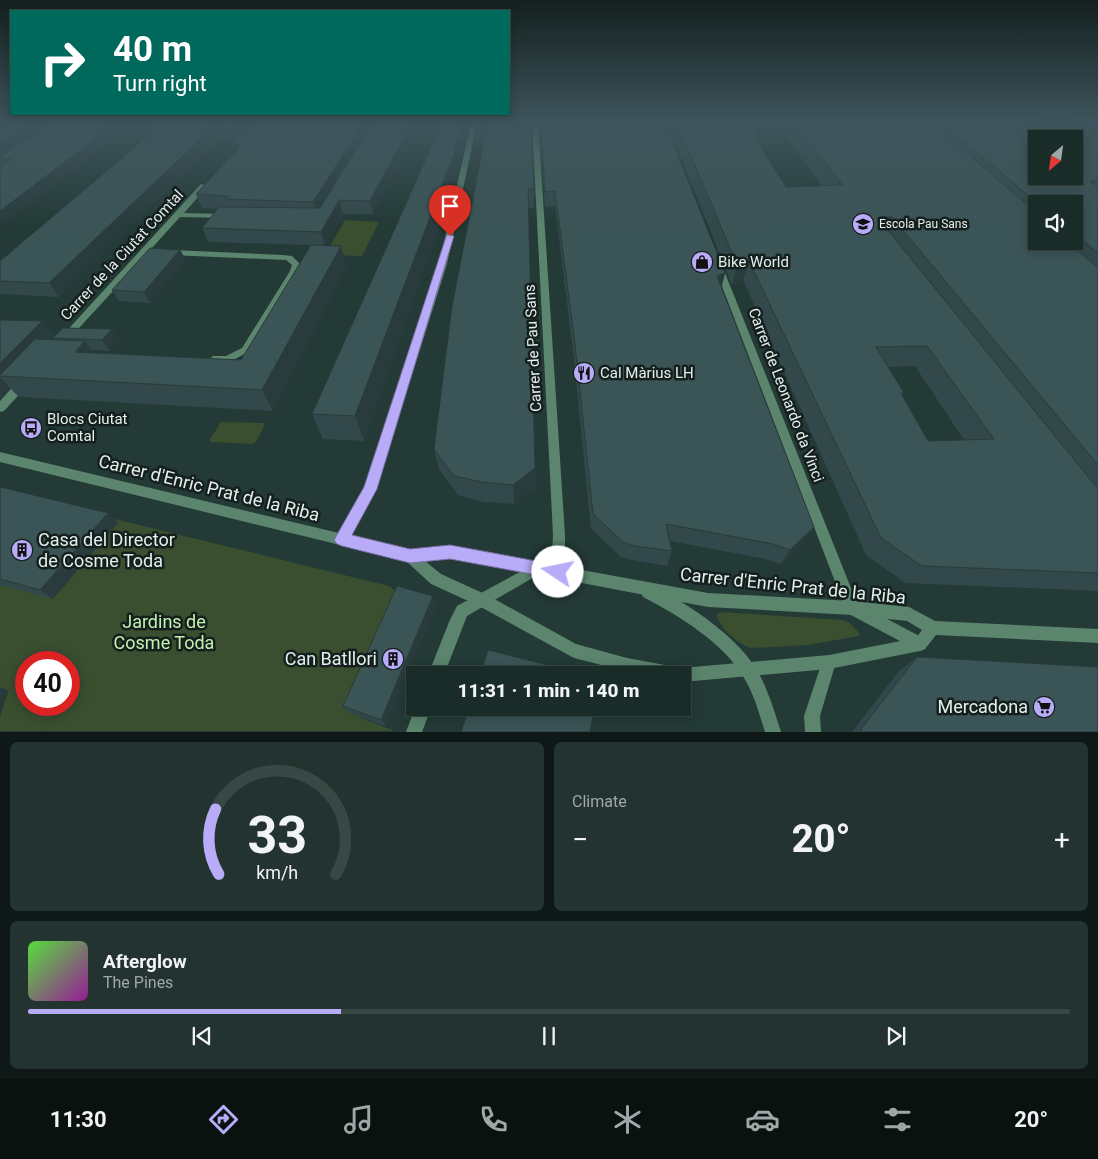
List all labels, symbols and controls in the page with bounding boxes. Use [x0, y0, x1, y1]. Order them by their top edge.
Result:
text: 40 m [113, 29, 192, 70]
icon: right [30, 30, 95, 95]
text: Turn right [113, 71, 207, 96]
north arrow [1028, 130, 1082, 185]
map controls [1028, 130, 1083, 250]
pin [429, 185, 471, 236]
street label: Carrer de la Ciutat Comtal [57, 186, 187, 324]
icon: arrive [436, 192, 464, 220]
button: sound [1028, 195, 1083, 250]
school or university icon: Escola Pau Sans [851, 212, 875, 236]
place label: Escola Pau Sans [879, 217, 968, 231]
shop icon: Bike World [690, 250, 714, 274]
place label: Bike World [718, 253, 789, 271]
street label: Carrer de Pau Sans [521, 284, 545, 412]
street label: Carrer de Leonardo da Vinci [744, 305, 828, 485]
restaurant icon: Cal Màrius LH [572, 361, 596, 385]
place label: Cal Màrius LH [600, 364, 694, 382]
place label: Blocs Ciutat Comtal [47, 410, 128, 445]
bus stop icon: Blocs Ciutat Comtal [19, 416, 43, 440]
street label: Carrer d'Enric Prat de la Riba [97, 450, 322, 525]
place label: Casa del Director de Cosme Toda [38, 529, 175, 571]
building icon: Casa del Director de Cosme Toda [10, 538, 34, 562]
position arrow [531, 545, 583, 597]
street label: Carrer d'Enric Prat de la Riba [679, 563, 907, 608]
park label: Jardins de Cosme Toda [114, 611, 214, 653]
building icon: Can Batllori [381, 647, 405, 671]
place label: Can Batllori [285, 648, 377, 669]
speed limit sign: 40 [15, 651, 80, 716]
text: 11:31 · 1 min · 140 m [457, 679, 640, 702]
supermarket icon: Mercadona [1032, 695, 1056, 719]
place label: Mercadona [937, 696, 1028, 717]
text: Climate [572, 792, 627, 811]
text: 33 [247, 805, 307, 866]
text: 20° [792, 817, 850, 861]
text: − [572, 823, 588, 856]
text: + [1054, 823, 1070, 856]
text: km/h [256, 862, 298, 883]
text: Afterglow [103, 950, 187, 973]
text: The Pines [103, 973, 173, 992]
icon: previous [188, 1022, 216, 1050]
icon: pause [535, 1022, 563, 1050]
icon: next [882, 1022, 910, 1050]
icon: directions [206, 1102, 241, 1137]
icon: music [341, 1102, 376, 1137]
icon: phone [476, 1102, 511, 1137]
icon: climate [610, 1102, 645, 1137]
icon: car [745, 1102, 780, 1137]
icon: filters [880, 1102, 915, 1137]
text: 11:30 [50, 1107, 107, 1132]
text: 20° [1014, 1107, 1048, 1132]

